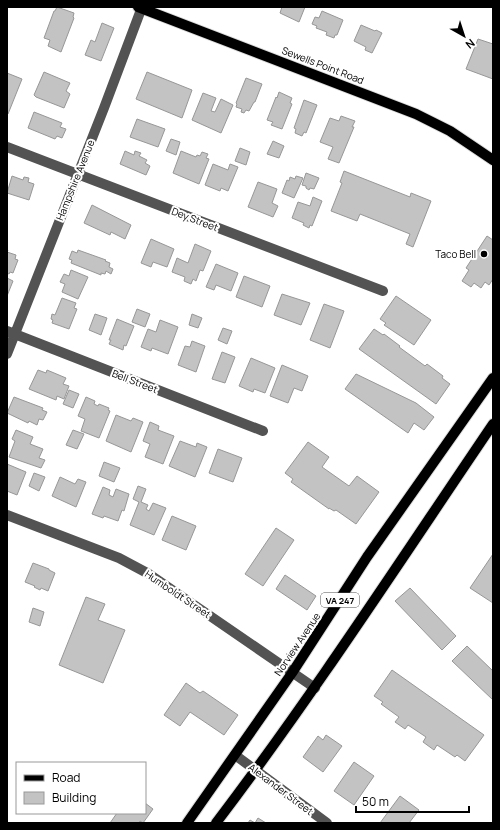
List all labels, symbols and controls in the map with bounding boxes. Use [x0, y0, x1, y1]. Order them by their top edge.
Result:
north arrow [444, 16, 484, 56]
text: N [463, 36, 478, 53]
street label: Sewells Point Road [280, 43, 366, 87]
street label: Hampshire Avenue [52, 137, 98, 222]
street label: Dey Street [170, 204, 220, 234]
place label: Taco Bell [435, 247, 476, 261]
marker: Taco Bell [479, 249, 489, 259]
street label: Bell Street [110, 366, 160, 396]
street label: Humboldt Street [142, 567, 214, 621]
road number: VA 247 [321, 593, 359, 607]
street label: Norview Avenue [271, 610, 323, 678]
street label: Alexander Street [246, 760, 316, 818]
legend [16, 762, 146, 814]
text: Road [52, 769, 80, 786]
scale bar [356, 788, 469, 814]
text: Building [52, 789, 96, 806]
text: 50 m [362, 793, 389, 810]

